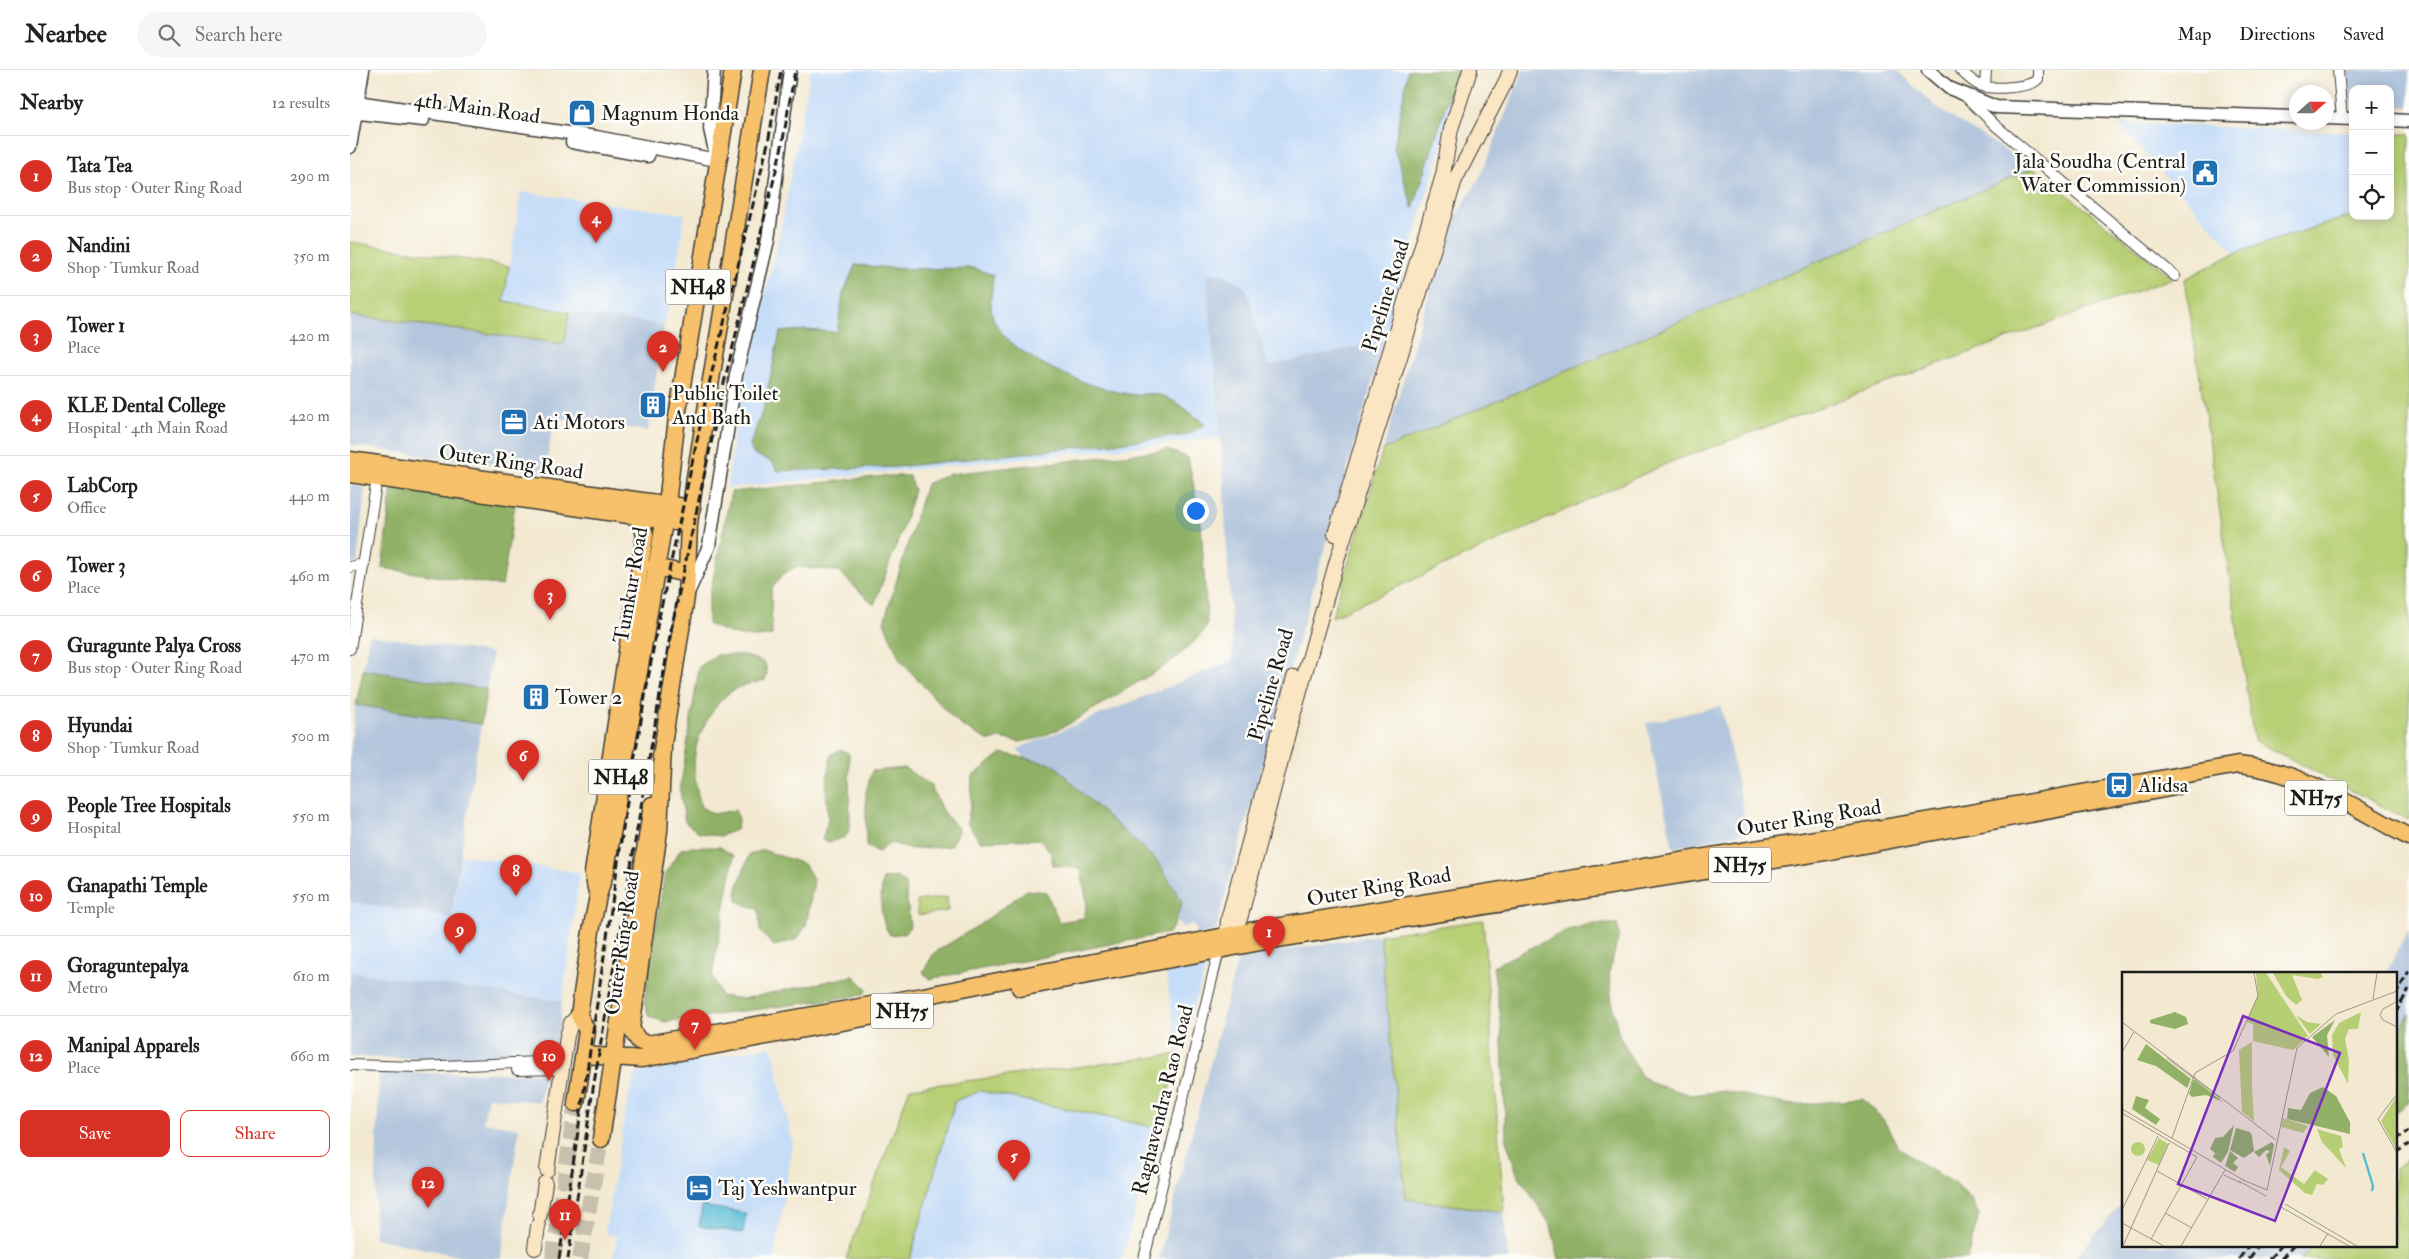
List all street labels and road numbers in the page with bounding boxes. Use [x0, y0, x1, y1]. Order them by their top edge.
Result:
street label: 4th Main Road [412, 86, 542, 130]
street label: Pipeline Road [1356, 236, 1416, 355]
road number: NH48 [666, 270, 730, 304]
street label: Outer Ring Road [437, 438, 586, 486]
street label: Tumkur Road [608, 524, 655, 645]
street label: Pipeline Road [1242, 625, 1300, 744]
road number: NH48 [588, 760, 654, 794]
road number: NH75 [2285, 780, 2347, 816]
street label: Outer Ring Road [1735, 793, 1884, 843]
road number: NH75 [1709, 848, 1771, 882]
street label: Outer Ring Road [1305, 861, 1454, 913]
street label: Outer Ring Road [598, 868, 646, 1017]
road number: NH75 [871, 994, 933, 1028]
street label: Raghavendra Rao Road [1126, 1001, 1200, 1198]

